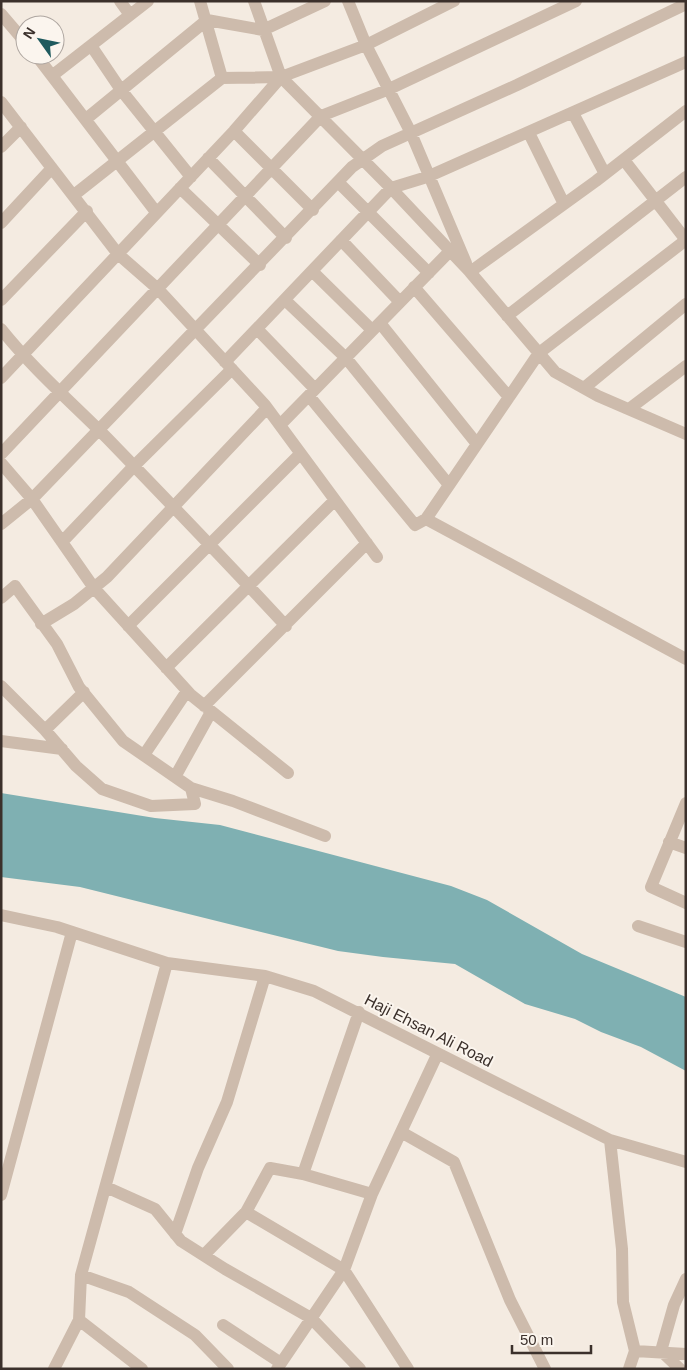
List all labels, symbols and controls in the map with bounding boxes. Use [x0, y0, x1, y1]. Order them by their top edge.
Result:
north arrow [15, 15, 65, 65]
text: N [20, 24, 39, 42]
street label: Haji Ehsan Ali Road [362, 991, 496, 1070]
scale bar [512, 1322, 591, 1354]
text: 50 m [520, 1331, 553, 1348]

